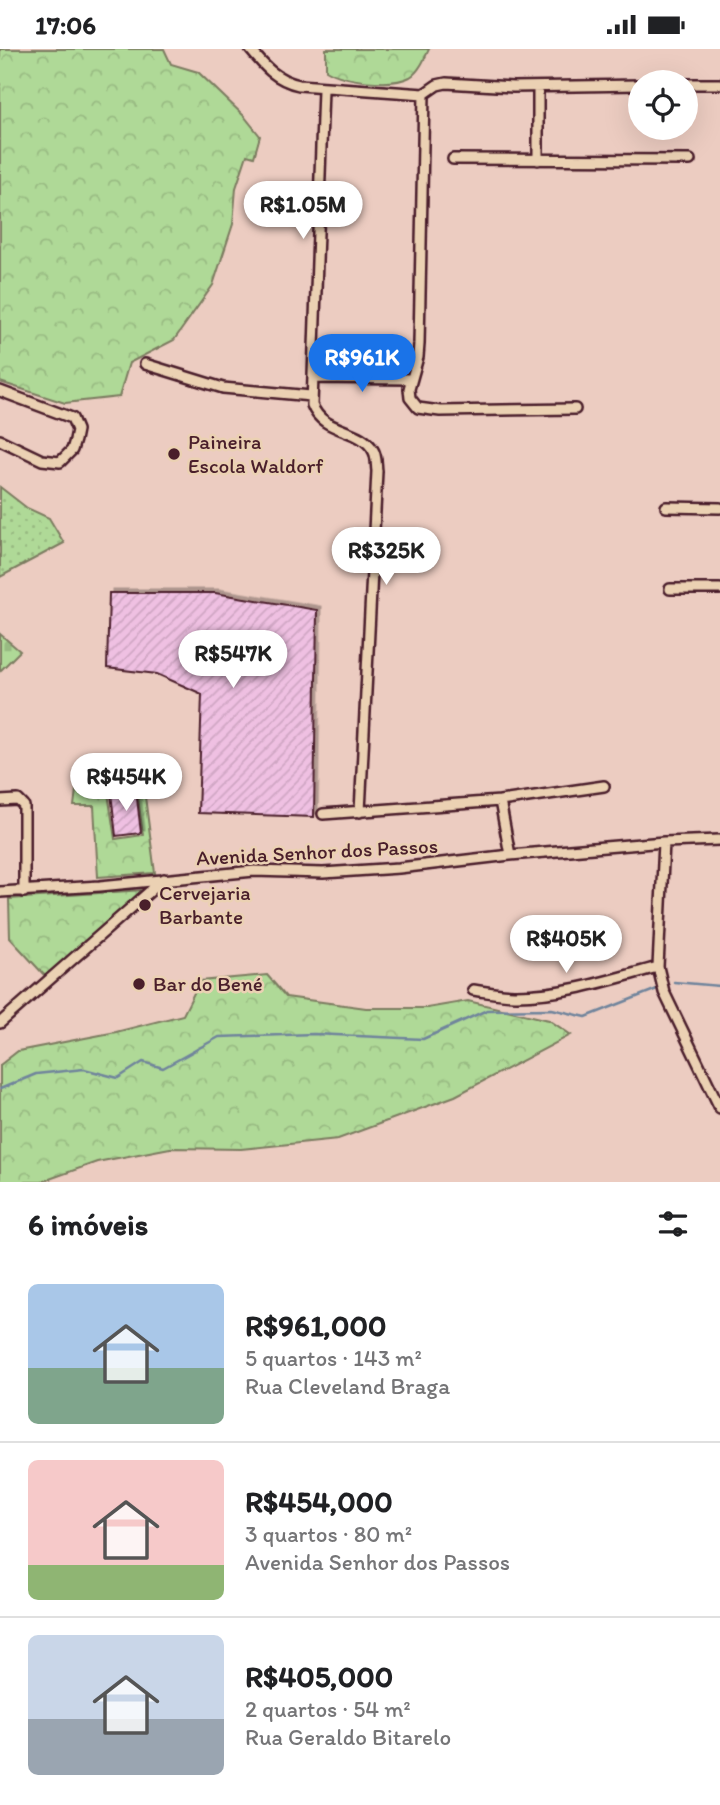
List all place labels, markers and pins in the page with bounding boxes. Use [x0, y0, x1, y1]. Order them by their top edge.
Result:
pin: R$1.05M [238, 181, 368, 241]
pin: R$961K [305, 335, 419, 394]
place label: Paineira Escola Waldorf [188, 429, 323, 478]
marker: Paineira Escola Waldorf [166, 446, 182, 462]
pin: R$325K [329, 527, 443, 587]
pin: R$547K [176, 631, 290, 690]
pin: R$454K [69, 753, 183, 813]
place label: Cervejaria Barbante [159, 880, 251, 929]
marker: Cervejaria Barbante [137, 897, 153, 913]
pin: R$405K [509, 915, 623, 975]
place label: Bar do Bené [153, 971, 263, 996]
marker: Bar do Bené [131, 976, 147, 992]

